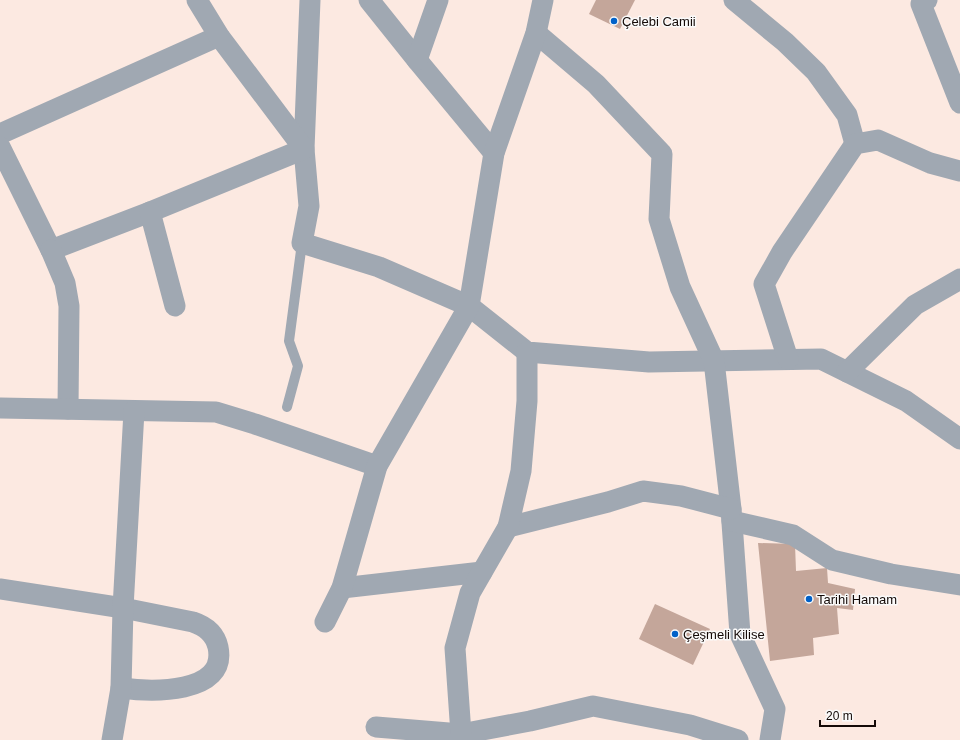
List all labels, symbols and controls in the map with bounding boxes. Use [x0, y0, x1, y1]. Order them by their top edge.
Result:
place label: Çelebi Camii [622, 14, 696, 29]
marker: Çelebi Camii [609, 16, 619, 26]
place label: Tarihi Hamam [817, 592, 897, 607]
marker: Tarihi Hamam [804, 594, 814, 604]
place label: Çeşmeli Kilise [683, 627, 765, 642]
marker: Çeşmeli Kilise [670, 629, 680, 639]
scale bar [820, 702, 875, 728]
text: 20 m [826, 709, 853, 723]

